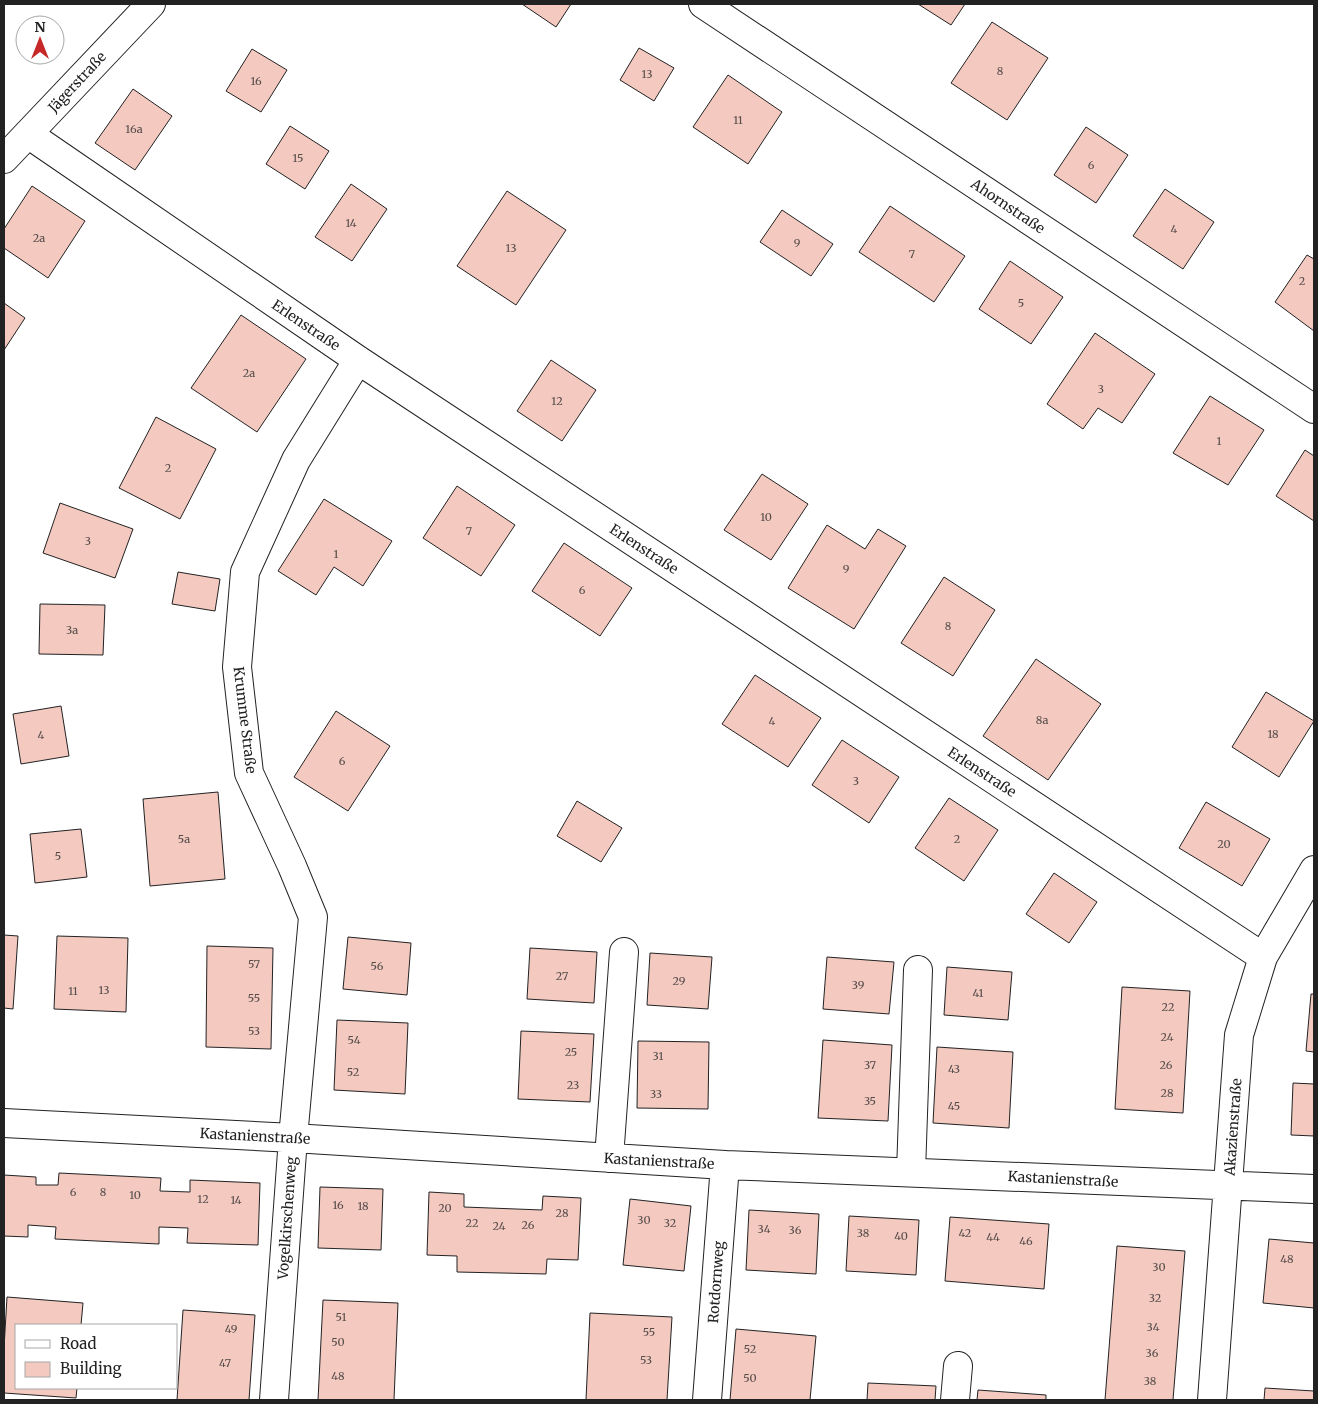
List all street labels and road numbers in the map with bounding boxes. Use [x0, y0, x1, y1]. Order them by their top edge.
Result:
street label: Jägerstraße [44, 48, 110, 117]
street label: Ahornstraße [967, 174, 1049, 237]
street label: Erlenstraße [268, 296, 344, 354]
street label: Erlenstraße [606, 520, 682, 578]
street label: Krumme Straße [230, 666, 260, 774]
street label: Erlenstraße [944, 743, 1020, 801]
street label: Akazienstraße [1221, 1078, 1245, 1177]
street label: Kastanienstraße [199, 1124, 311, 1148]
street label: Kastanienstraße [603, 1149, 715, 1173]
street label: Vogelkirschenweg [274, 1155, 300, 1281]
street label: Kastanienstraße [1007, 1167, 1119, 1191]
street label: Rotdornweg [704, 1240, 728, 1324]

